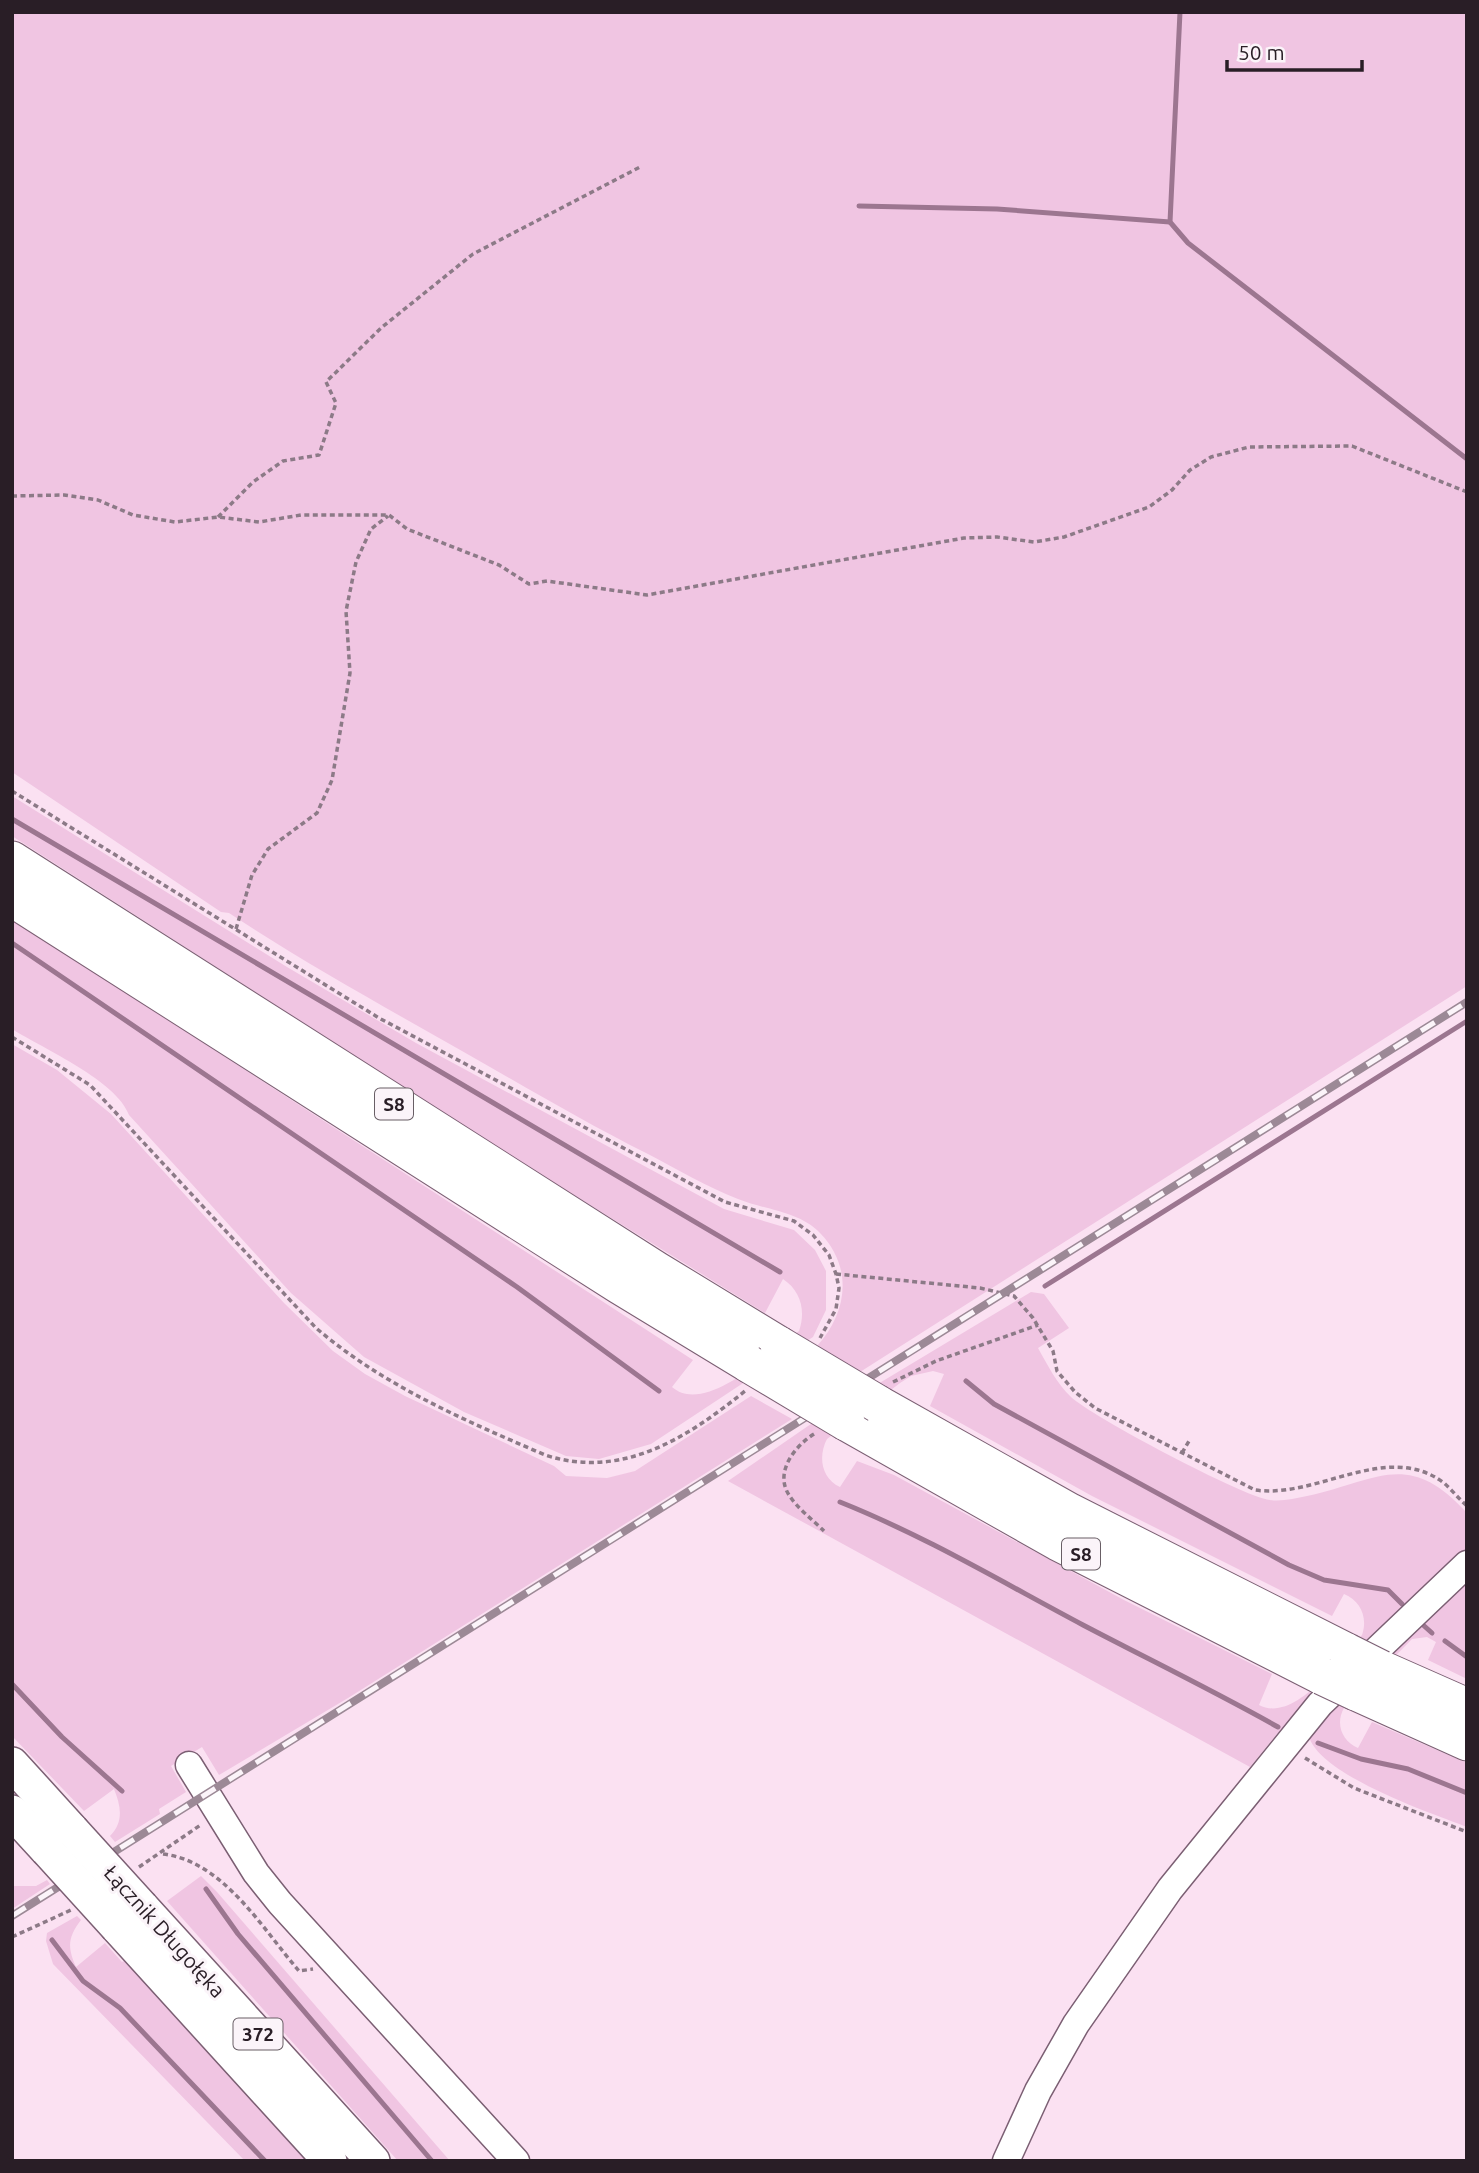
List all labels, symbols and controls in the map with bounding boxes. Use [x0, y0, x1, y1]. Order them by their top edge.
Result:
scale bar [1227, 28, 1362, 72]
text: 50 m [1238, 40, 1285, 64]
road number: S8 [375, 1088, 413, 1120]
road number: S8 [1062, 1538, 1100, 1570]
street label: Łącznik Długołęka [99, 1860, 231, 2002]
road number: 372 [233, 2018, 282, 2050]

